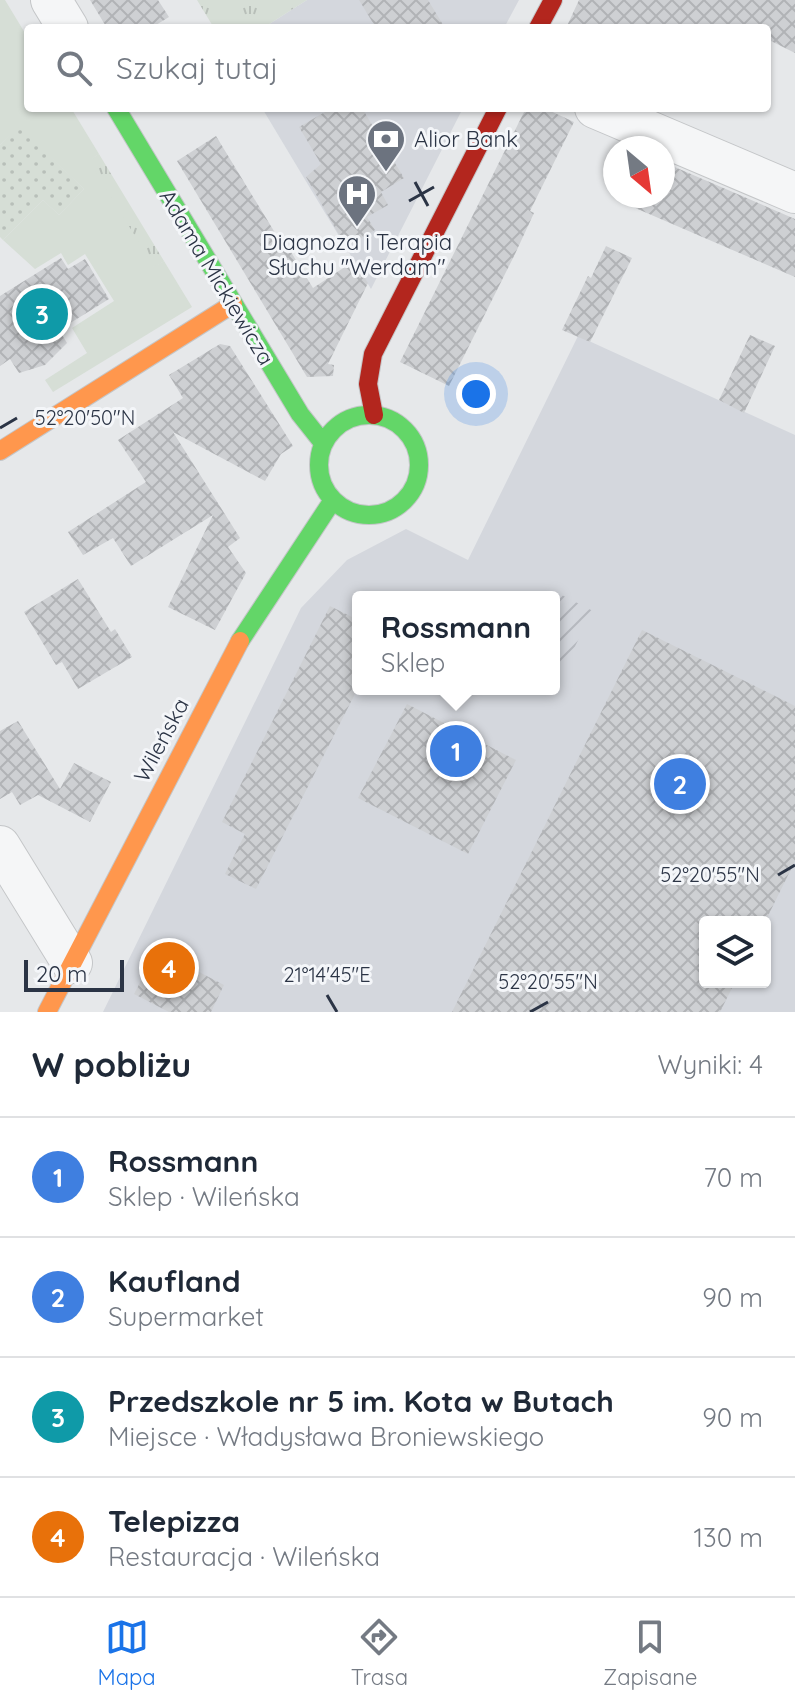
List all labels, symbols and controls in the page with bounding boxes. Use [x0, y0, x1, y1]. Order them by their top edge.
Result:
search box [24, 24, 771, 112]
icon: search [52, 46, 96, 90]
text: Szukaj tutaj [116, 49, 278, 87]
bank icon: Alior Bank [365, 118, 407, 173]
place label: Alior Bank [414, 125, 518, 153]
north arrow [603, 136, 675, 208]
hospital icon: Diagnoza i Terapia Słuchu "Werdam" [336, 173, 378, 228]
street label: Adama Mickiewicza [153, 184, 281, 370]
place label: Diagnoza i Terapia Słuchu "Werdam" [262, 228, 452, 281]
pin: 3 [16, 284, 68, 344]
your location [456, 374, 496, 414]
text: 52°20'50"N [35, 405, 135, 430]
popup [352, 591, 560, 695]
text: Rossmann [381, 608, 531, 646]
text: Sklep [381, 646, 445, 679]
street label: Wileńska [127, 693, 195, 787]
pin: 1 [430, 721, 482, 781]
pin: 2 [654, 754, 706, 814]
text: 52°20'55"N [660, 862, 760, 887]
map controls [699, 916, 771, 988]
button: layers [699, 916, 771, 988]
pin: 4 [143, 938, 195, 998]
scale bar [24, 956, 124, 992]
text: 20 m [36, 960, 87, 988]
text: 21°14'45"E [283, 962, 371, 987]
text: 52°20'55"N [498, 969, 598, 994]
text: W pobliżu [32, 1043, 191, 1086]
text: Wyniki: 4 [657, 1048, 763, 1081]
text: Rossmann [108, 1142, 258, 1180]
text: 1 [53, 1161, 63, 1194]
text: 70 m [703, 1161, 763, 1194]
text: Sklep · Wileńska [108, 1180, 300, 1213]
text: Kaufland [108, 1262, 241, 1300]
text: 2 [51, 1281, 65, 1314]
text: 90 m [702, 1281, 763, 1314]
text: Supermarket [108, 1300, 264, 1333]
text: Przedszkole nr 5 im. Kota w Butach [108, 1382, 614, 1420]
text: 3 [51, 1401, 65, 1434]
text: 90 m [702, 1401, 763, 1434]
text: Miejsce · Władysława Broniewskiego [108, 1420, 544, 1453]
text: Telepizza [108, 1502, 240, 1540]
text: 4 [50, 1521, 66, 1554]
text: 130 m [693, 1521, 763, 1554]
text: Restauracja · Wileńska [108, 1540, 380, 1573]
tab: Mapa [97, 1615, 156, 1691]
tab: Trasa [351, 1615, 408, 1691]
tab: Zapisane [603, 1615, 697, 1691]

